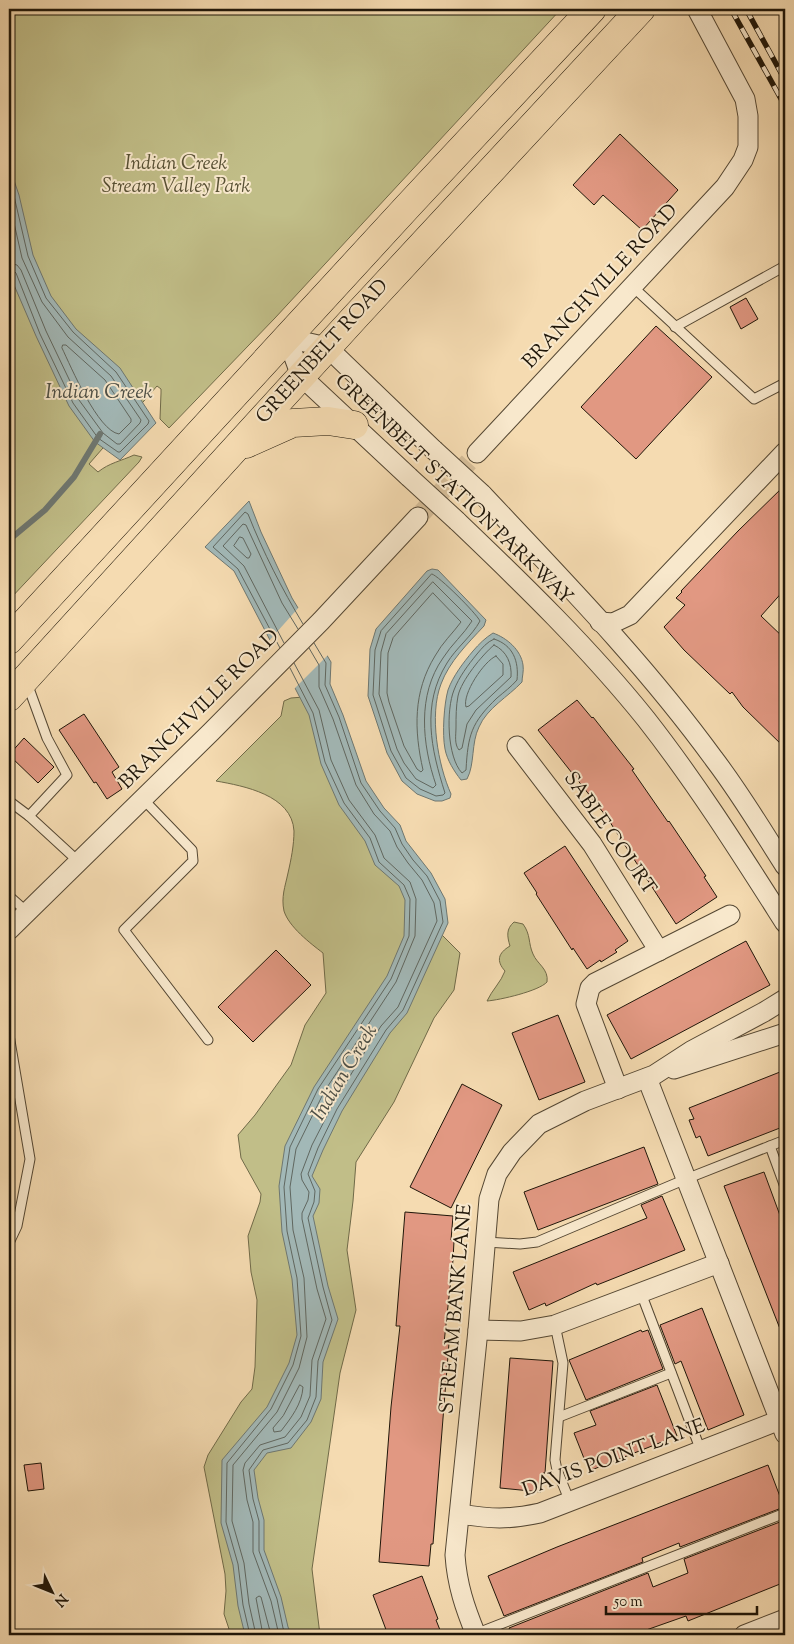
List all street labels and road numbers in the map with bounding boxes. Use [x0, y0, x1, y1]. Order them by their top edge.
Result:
street label: BRANCHVILLE ROAD [517, 198, 685, 376]
street label: GREENBELT ROAD [250, 273, 396, 431]
street label: GREENBELT STATION PARKWAY [327, 368, 579, 612]
street label: BRANCHVILLE ROAD [113, 623, 287, 797]
street label: SABLE COURT [556, 766, 662, 902]
street label: STREAM BANK LANE [433, 1203, 481, 1415]
street label: DAVIS POINT LANE [519, 1412, 709, 1506]

